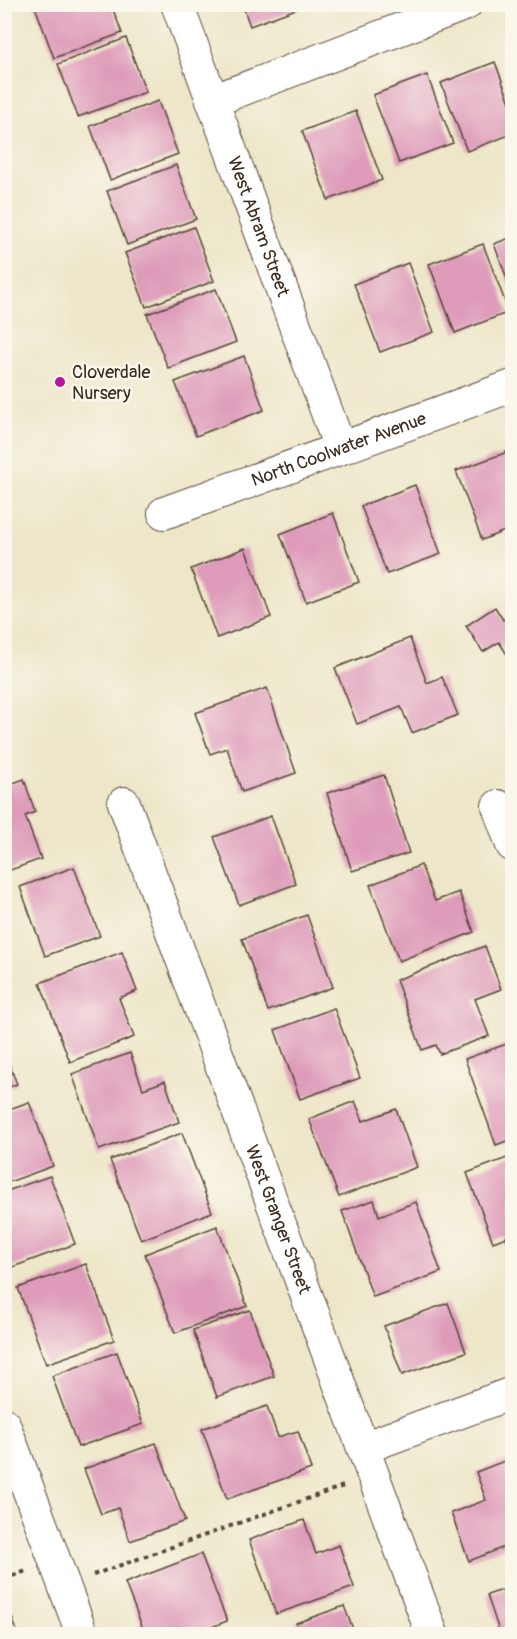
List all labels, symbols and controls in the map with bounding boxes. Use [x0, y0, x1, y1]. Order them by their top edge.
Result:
street label: West Abram Street [222, 153, 295, 301]
place label: Cloverdale Nursery [72, 361, 151, 405]
marker: Cloverdale Nursery [53, 375, 67, 389]
street label: North Coolwater Avenue [248, 407, 430, 492]
street label: West Granger Street [240, 1142, 316, 1298]

